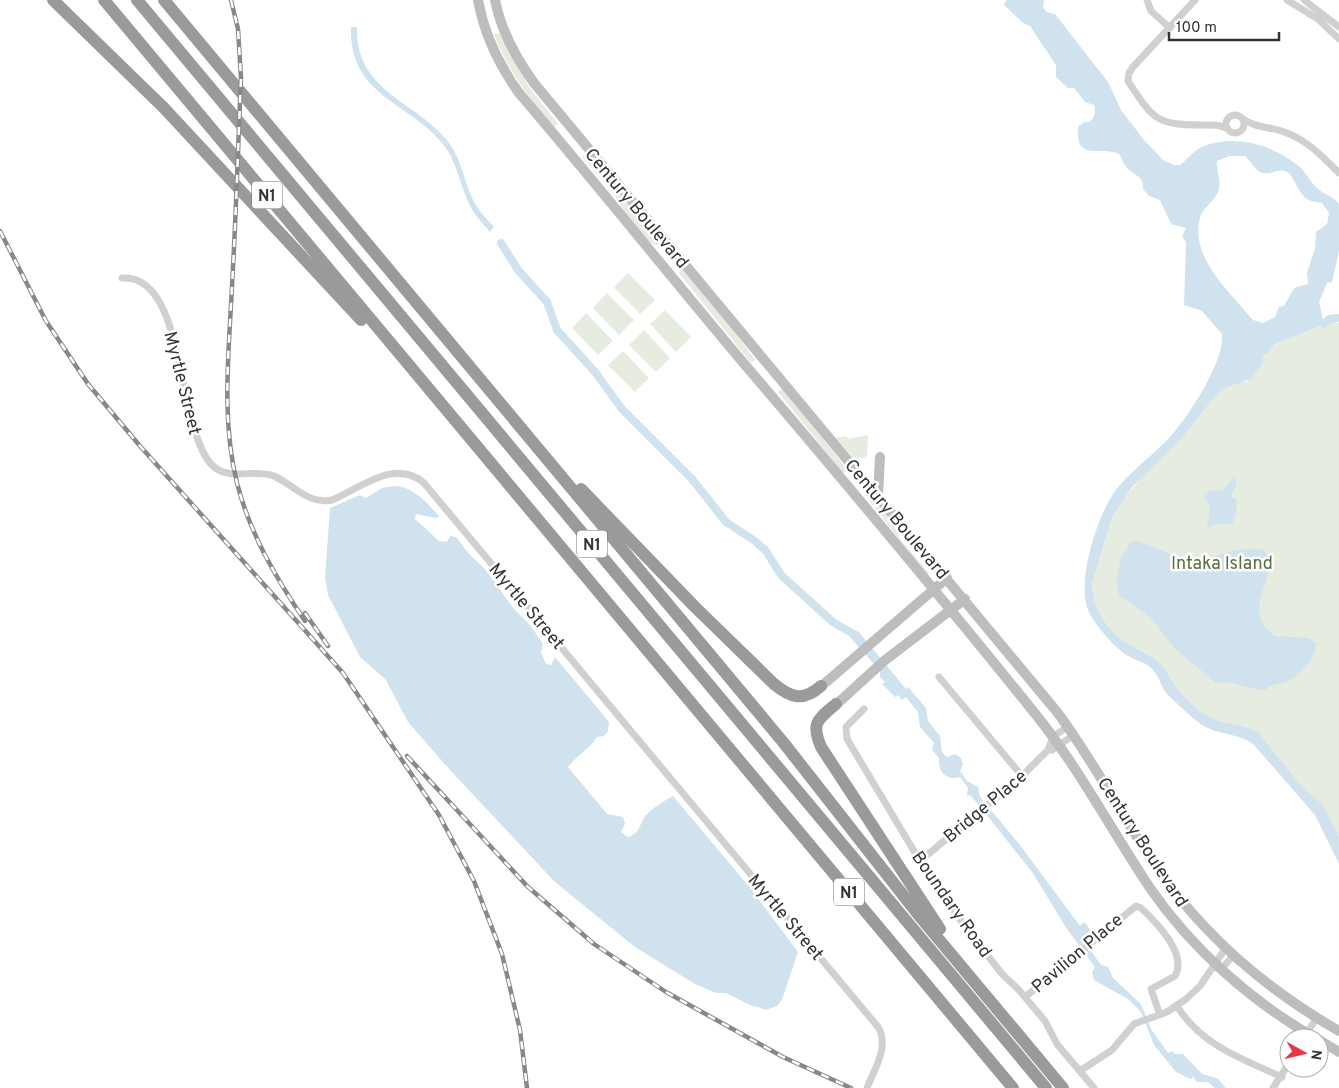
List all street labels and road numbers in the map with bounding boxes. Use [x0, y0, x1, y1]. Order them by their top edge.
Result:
street label: Century Boulevard [579, 144, 693, 274]
road number: N1 [252, 182, 282, 208]
street label: Myrtle Street [158, 329, 206, 438]
street label: Century Boulevard [839, 455, 953, 585]
road number: N1 [577, 530, 607, 558]
street label: Myrtle Street [483, 559, 569, 655]
street label: Bridge Place [939, 766, 1032, 849]
street label: Century Boulevard [1091, 773, 1192, 912]
street label: Boundary Road [905, 847, 996, 963]
street label: Myrtle Street [742, 870, 828, 966]
road number: N1 [834, 879, 864, 906]
street label: Pavilion Place [1028, 909, 1128, 999]

